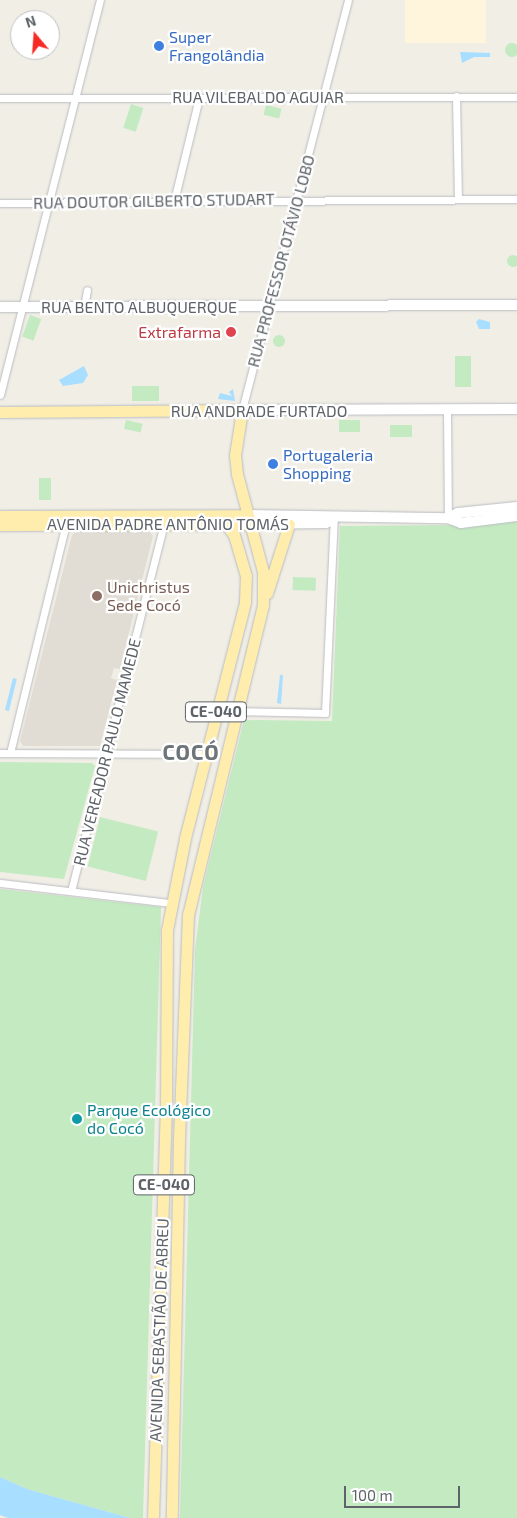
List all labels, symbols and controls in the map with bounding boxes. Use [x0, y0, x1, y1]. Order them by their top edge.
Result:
north arrow [10, 10, 60, 60]
text: N [23, 12, 38, 31]
place label: Super Frangolândia [169, 27, 265, 65]
marker: Super Frangolândia [153, 40, 165, 52]
street label: RUA VILEBALDO AGUIAR [172, 87, 344, 107]
street label: RUA PROFESSOR OTÁVIO LOBO [243, 153, 319, 369]
street label: RUA DOUTOR GILBERTO STUDART [33, 189, 275, 213]
street label: RUA BENTO ALBUQUERQUE [41, 297, 237, 317]
place label: Extrafarma [138, 322, 221, 342]
marker: Extrafarma [225, 326, 237, 338]
street label: RUA ANDRADE FURTADO [170, 401, 348, 421]
place label: Portugaleria Shopping [283, 445, 373, 483]
marker: Portugaleria Shopping [267, 458, 279, 470]
street label: AVENIDA PADRE ANTÔNIO TOMÁS [47, 514, 289, 534]
place label: Unichristus Sede Cocó [107, 577, 190, 615]
marker: Unichristus Sede Cocó [91, 590, 103, 602]
street label: RUA VEREADOR PAULO MAMEDE [69, 636, 145, 868]
road number: CE-040 [185, 700, 247, 724]
district label: COCÓ [162, 739, 220, 765]
place label: Parque Ecológico do Cocó [87, 1100, 211, 1138]
marker: Parque Ecológico do Cocó [71, 1113, 83, 1125]
road number: CE-040 [133, 1172, 195, 1198]
street label: AVENIDA SEBASTIÃO DE ABREU [145, 1217, 173, 1443]
scale bar [347, 1476, 463, 1508]
text: 100 m [352, 1486, 393, 1504]

